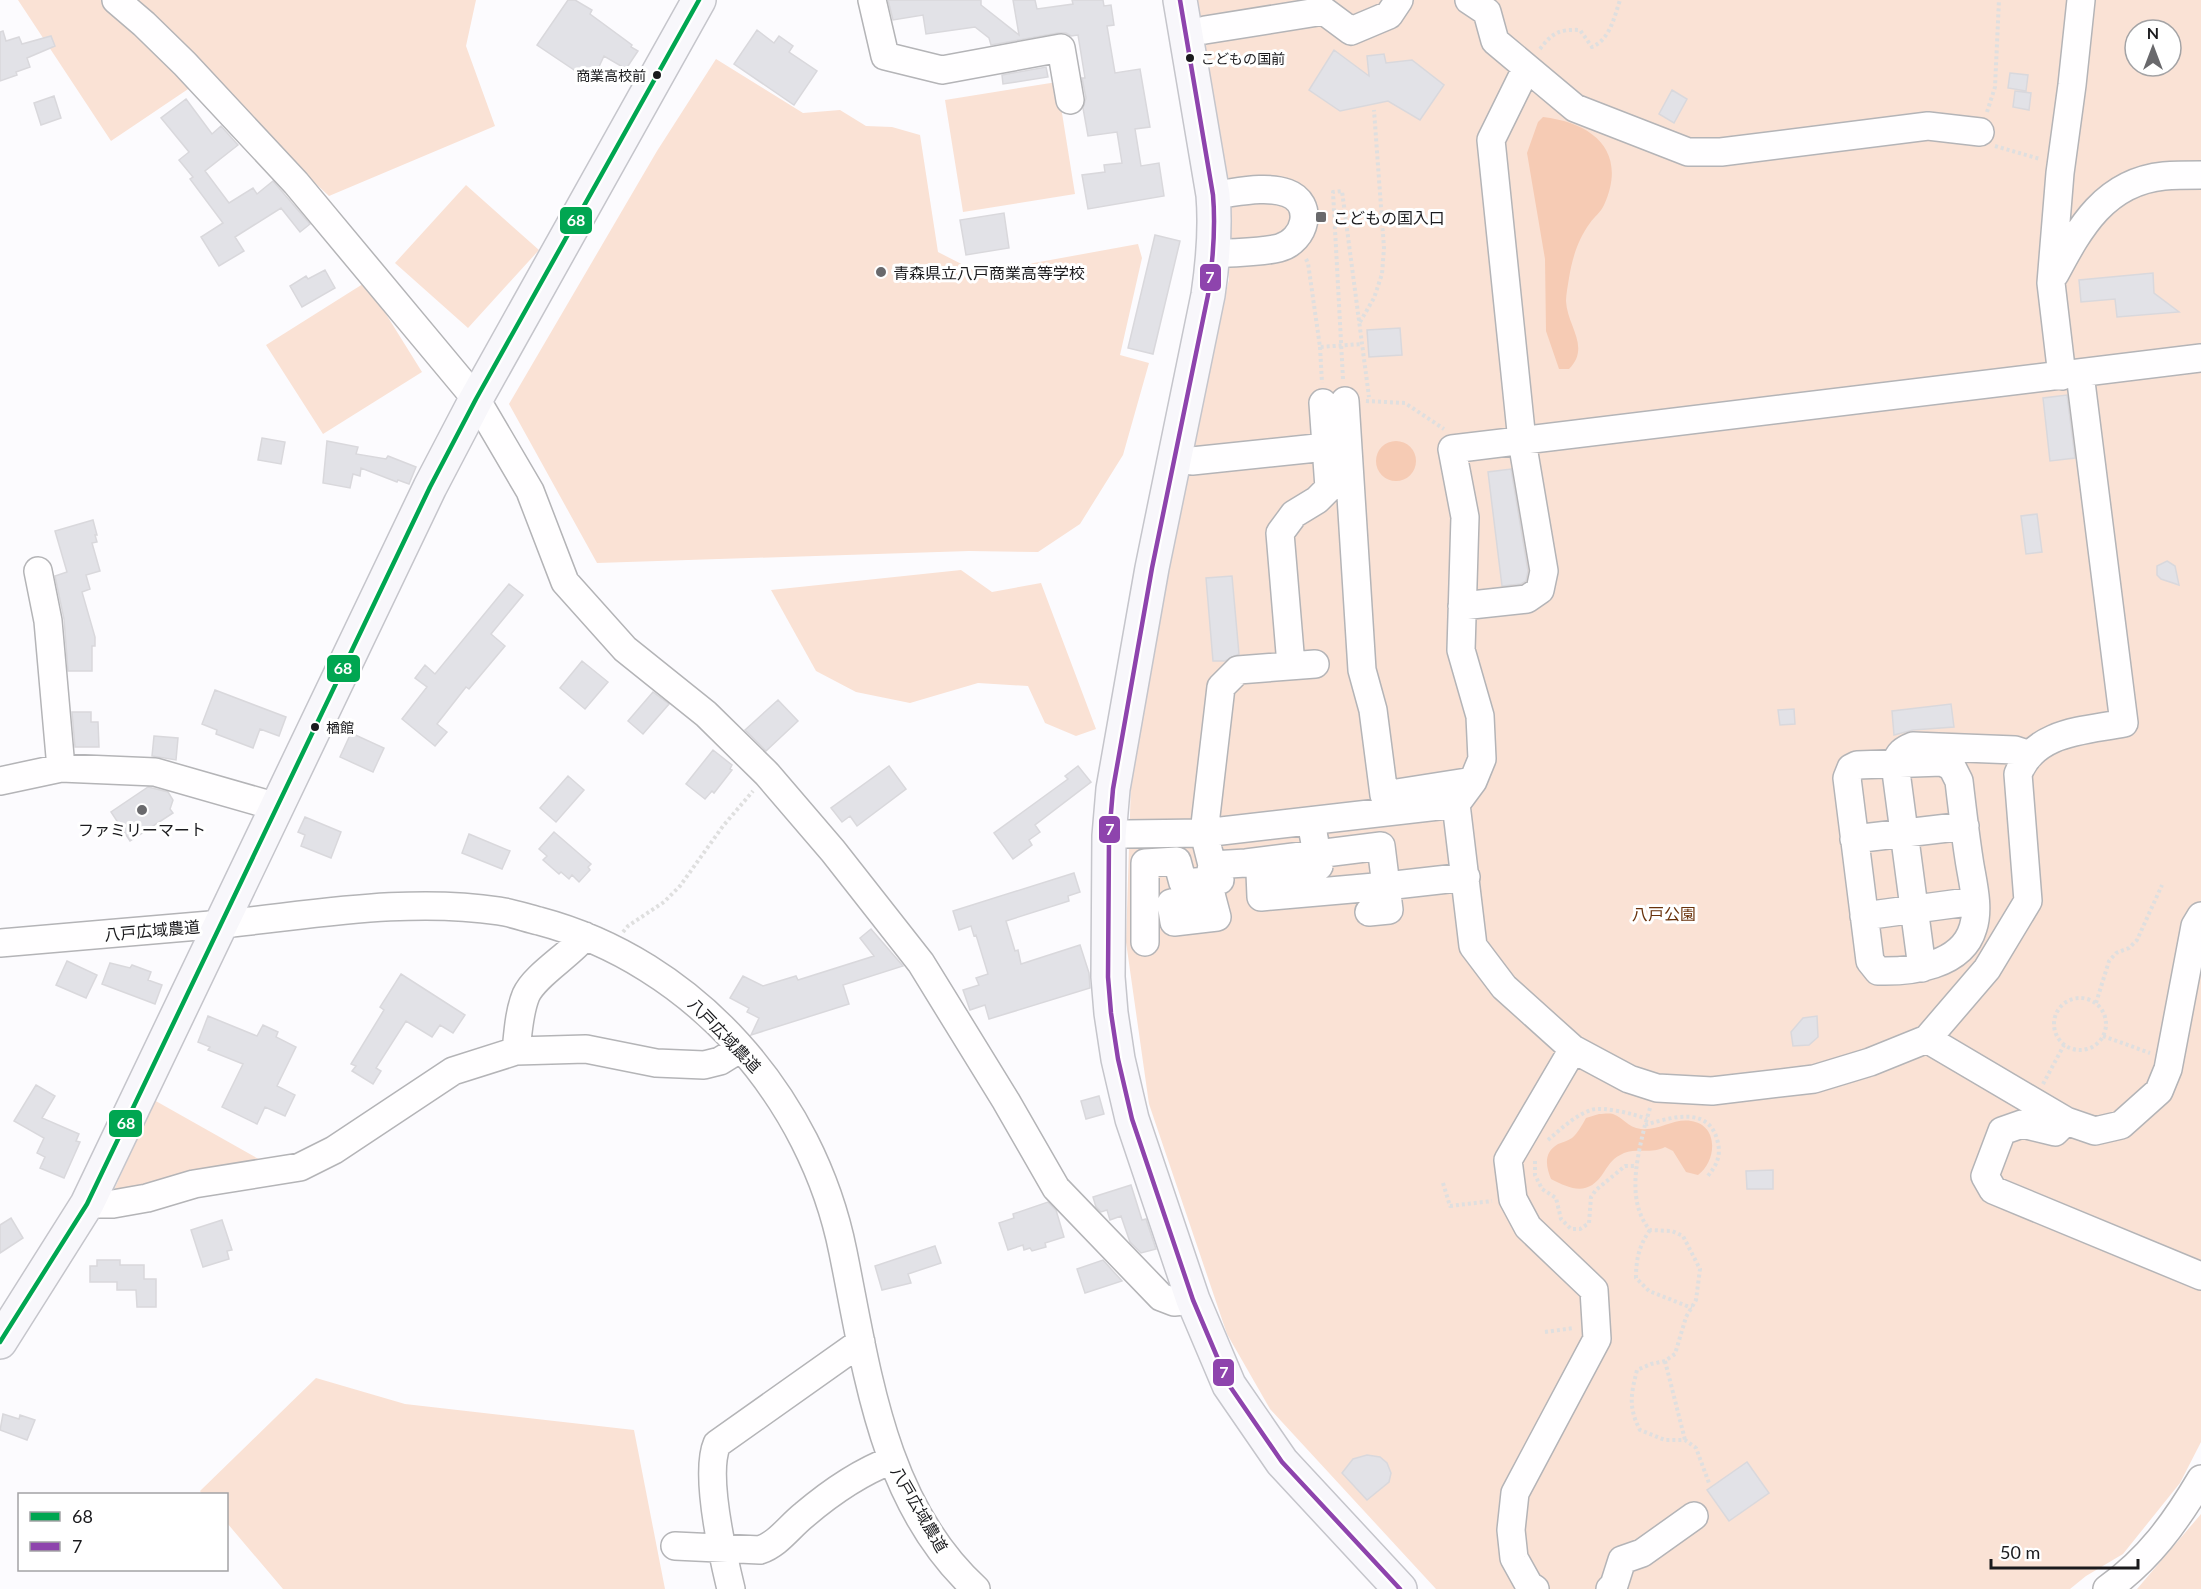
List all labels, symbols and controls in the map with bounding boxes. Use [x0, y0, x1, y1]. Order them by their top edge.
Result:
north arrow [2123, 18, 2183, 78]
text: N [2147, 23, 2159, 42]
place label: こどもの国前 [1201, 50, 1285, 67]
marker: こどもの国前 [1184, 52, 1196, 64]
place label: 商業高校前 [576, 67, 646, 84]
marker: 商業高校前 [651, 69, 663, 81]
line badge: 68 [559, 206, 593, 235]
place label: こどもの国入口 [1333, 208, 1445, 227]
text: 68 [567, 210, 585, 229]
marker: こどもの国入口 [1314, 210, 1328, 224]
place label: 青森県立八戸商業高等学校 [893, 263, 1085, 282]
line badge: 7 [1199, 263, 1222, 292]
marker: 青森県立八戸商業高等学校 [874, 265, 888, 279]
text: 7 [1205, 267, 1215, 286]
line badge: 68 [326, 654, 361, 683]
text: 68 [334, 658, 352, 677]
place label: 楢館 [326, 719, 354, 736]
marker: 楢館 [309, 721, 321, 733]
marker: ファミリーマート [135, 803, 149, 817]
line badge: 7 [1098, 815, 1121, 844]
text: 7 [1105, 819, 1115, 838]
place label: ファミリーマート [78, 820, 206, 839]
park label: 八戸公園 [1632, 904, 1696, 923]
street label: 八戸広域農道 [103, 916, 201, 944]
street label: 八戸広域農道 [685, 994, 765, 1076]
line badge: 68 [108, 1109, 143, 1138]
text: 68 [117, 1113, 135, 1132]
line badge: 7 [1212, 1358, 1235, 1387]
text: 7 [1219, 1362, 1229, 1381]
street label: 八戸広域農道 [888, 1463, 952, 1555]
legend [18, 1493, 228, 1571]
text: 68 [72, 1505, 93, 1527]
scale bar [1991, 1532, 2138, 1570]
text: 7 [72, 1535, 82, 1557]
text: 50 m [2000, 1541, 2040, 1563]

